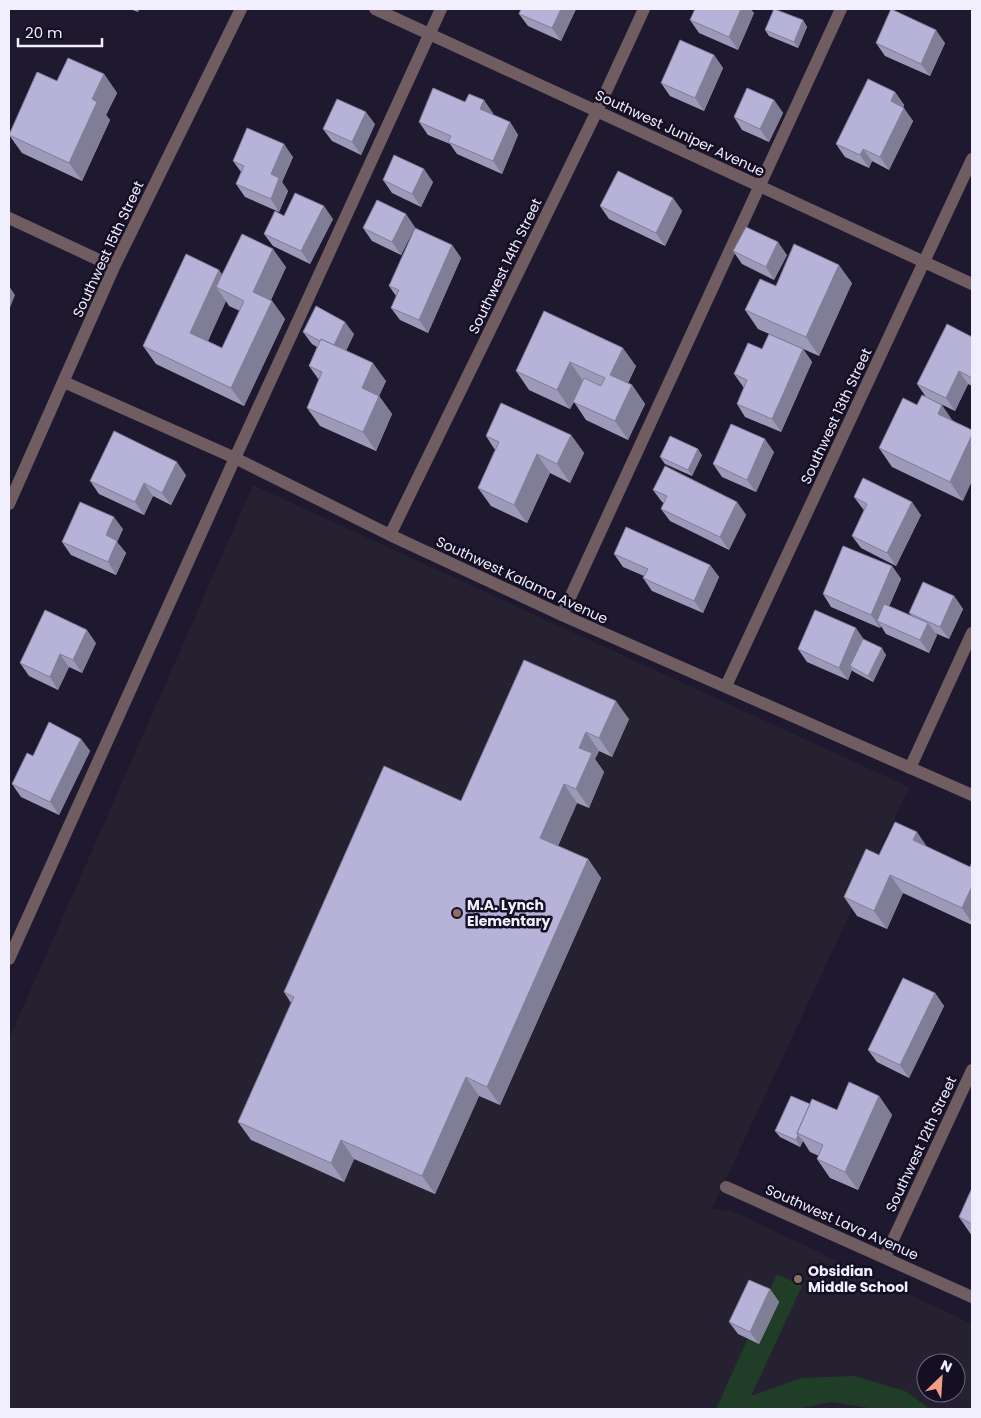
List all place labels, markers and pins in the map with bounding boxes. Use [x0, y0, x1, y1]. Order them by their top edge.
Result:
place label: M.A. Lynch Elementary [467, 895, 550, 931]
marker: M.A. Lynch Elementary [451, 907, 463, 919]
place label: Obsidian Middle School [808, 1261, 908, 1297]
marker: Obsidian Middle School [792, 1273, 804, 1285]

